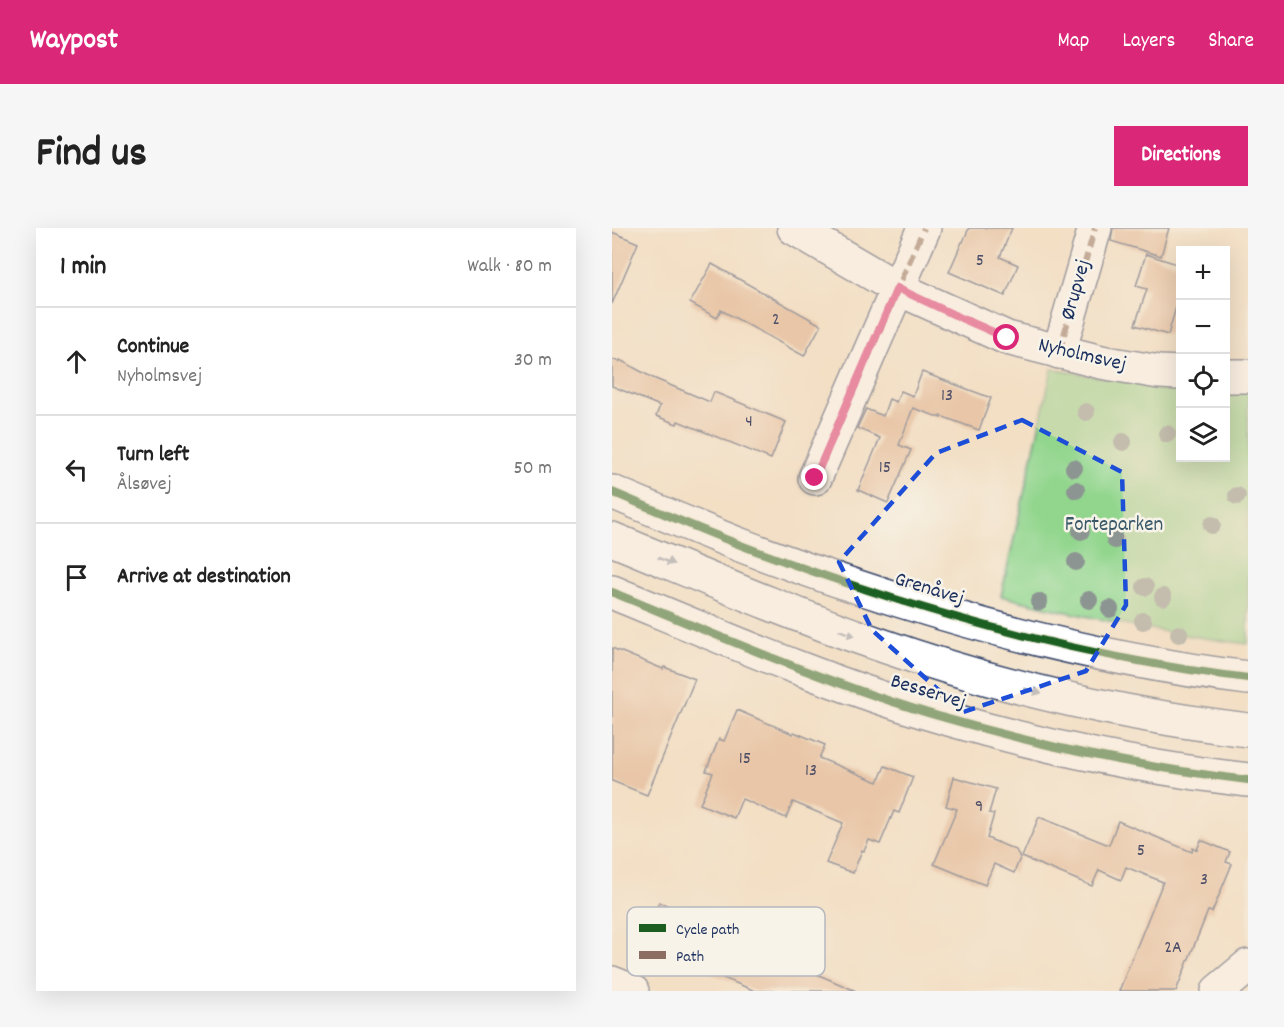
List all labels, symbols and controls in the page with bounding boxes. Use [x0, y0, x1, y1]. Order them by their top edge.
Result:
text: Waypost [30, 22, 118, 62]
text: Map [1058, 27, 1089, 57]
text: Layers [1122, 27, 1175, 57]
text: Share [1208, 27, 1254, 57]
text: Find us [36, 126, 147, 186]
button: Directions [1114, 126, 1248, 186]
map controls [1176, 246, 1230, 462]
button: + [1176, 246, 1230, 300]
text: 1 min [60, 249, 106, 286]
house number: 5 [976, 249, 984, 274]
text: Walk · 80 m [467, 253, 552, 281]
street label: Ørupvej [1054, 256, 1100, 324]
button: − [1176, 300, 1230, 354]
house number: 2 [772, 308, 780, 333]
route start [993, 324, 1019, 350]
street label: Nyholmsvej [1035, 331, 1129, 381]
text: Continue [117, 332, 189, 363]
icon: ahead [60, 345, 93, 378]
text: 30 m [514, 347, 552, 375]
button: locate [1176, 354, 1230, 408]
text: Nyholmsvej [117, 363, 202, 391]
house number: 13 [941, 384, 953, 409]
button: layers [1176, 408, 1230, 462]
house number: 4 [745, 410, 753, 435]
text: Turn left [117, 440, 189, 471]
icon: left [60, 453, 93, 486]
text: 50 m [514, 455, 552, 483]
house number: 15 [879, 456, 891, 481]
route end [801, 464, 827, 490]
text: Ålsøvej [117, 471, 172, 499]
park label: Forteparken [1065, 511, 1163, 541]
one-way arrow [657, 557, 675, 566]
icon: arrive [60, 561, 93, 594]
text: Arrive at destination [117, 562, 291, 593]
street label: Grenåvej [891, 565, 967, 615]
one-way arrow [839, 628, 857, 638]
street label: Besservej [887, 667, 969, 719]
one-way arrow [1024, 686, 1043, 696]
house number: 15 [739, 747, 751, 772]
house number: 13 [805, 759, 817, 784]
house number: 9 [975, 795, 983, 820]
house number: 5 [1137, 839, 1145, 864]
house number: 3 [1200, 868, 1208, 893]
legend [627, 907, 825, 976]
text: Cycle path [676, 919, 739, 942]
house number: 2A [1164, 936, 1182, 961]
text: Path [676, 946, 704, 969]

